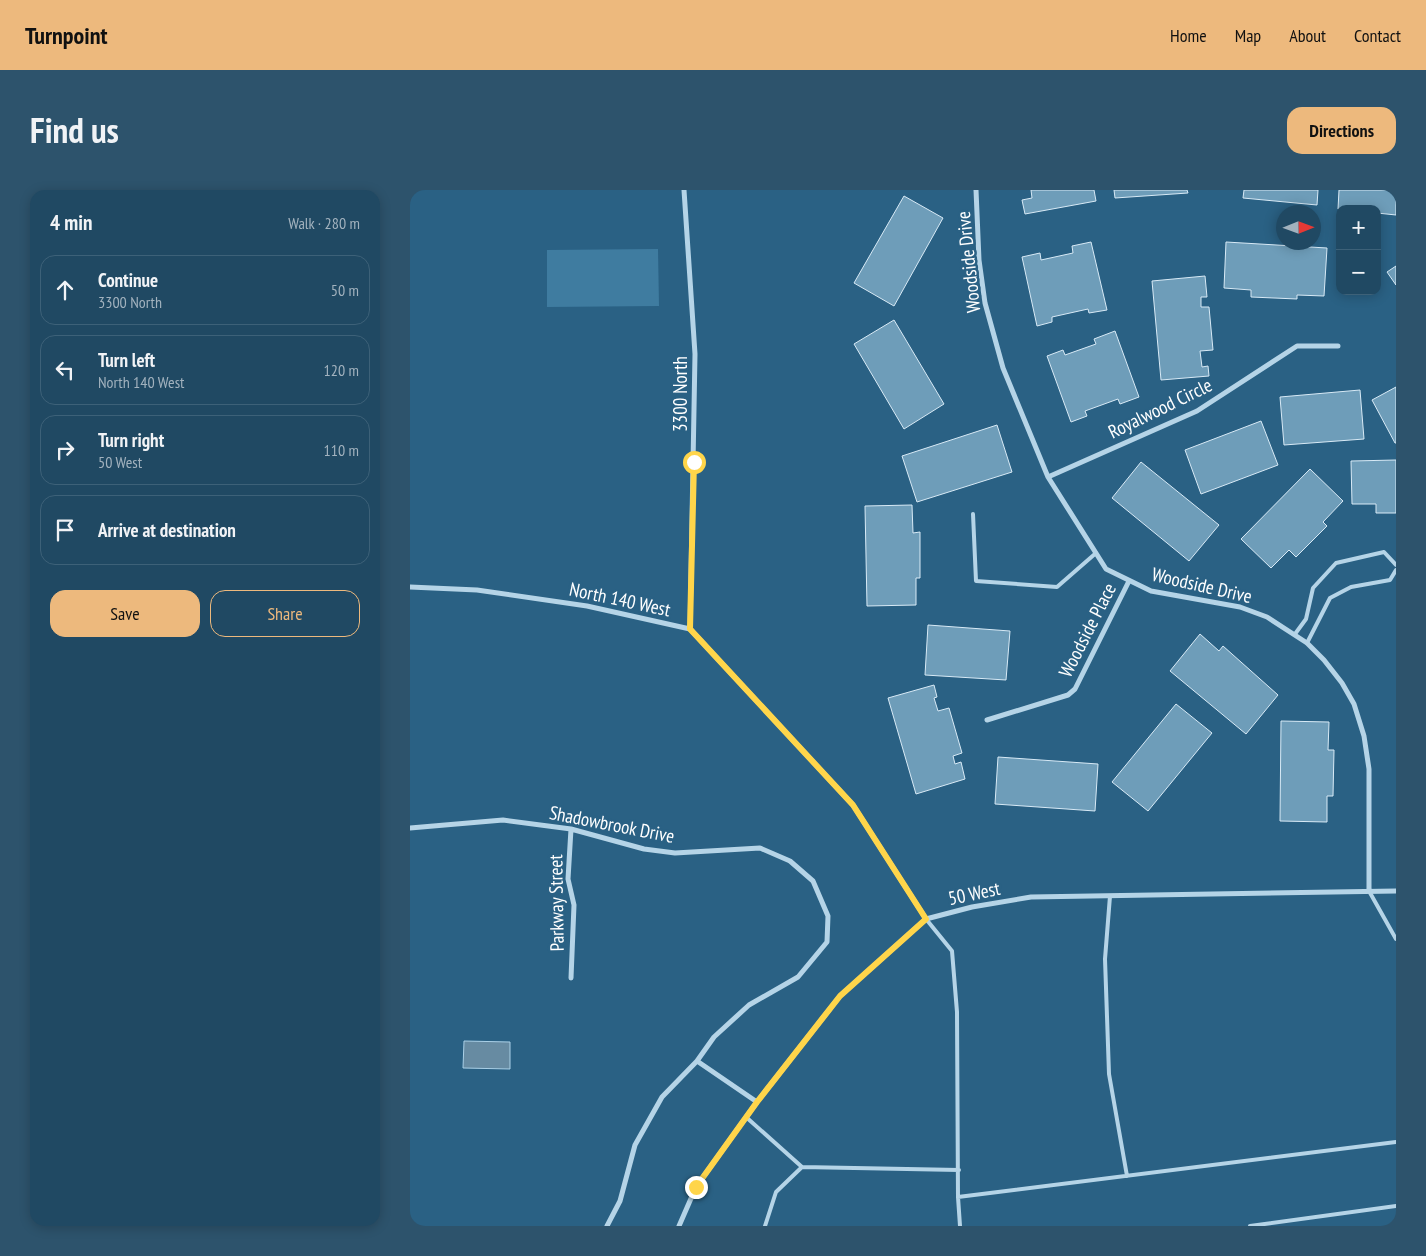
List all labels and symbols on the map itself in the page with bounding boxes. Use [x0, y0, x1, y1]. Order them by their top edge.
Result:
north arrow [1276, 205, 1321, 250]
street label: Woodside Drive [951, 210, 985, 314]
street label: 3300 North [668, 356, 692, 432]
street label: Royalwood Circle [1104, 373, 1216, 443]
route start [683, 451, 706, 474]
street label: Woodside Drive [1150, 562, 1254, 608]
street label: North 140 West [567, 577, 673, 622]
street label: Woodside Place [1053, 579, 1121, 681]
street label: Shadowbrook Drive [547, 800, 677, 848]
street label: Parkway Street [543, 854, 569, 952]
street label: 50 West [946, 876, 1003, 910]
route end [685, 1176, 708, 1199]

